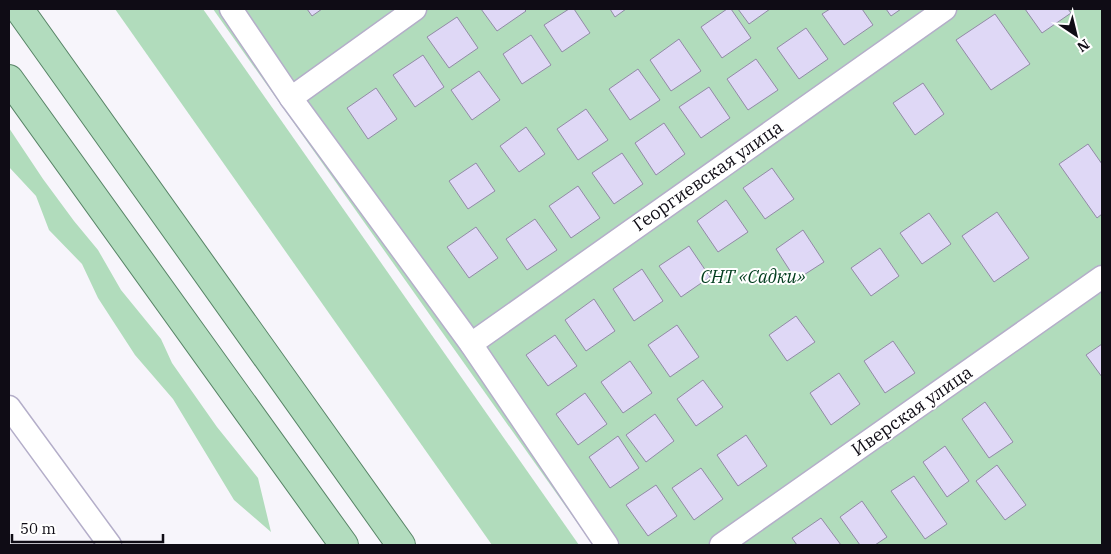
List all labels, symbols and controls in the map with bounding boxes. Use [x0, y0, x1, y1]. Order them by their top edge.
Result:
north arrow [1051, 10, 1101, 60]
text: N [1074, 35, 1093, 56]
street label: Георгиевская улица [628, 115, 787, 236]
park label: СНТ «Садки» [700, 265, 806, 288]
street label: Иверская улица [847, 360, 977, 461]
scale bar [12, 512, 164, 544]
text: 50 m [20, 519, 56, 538]

